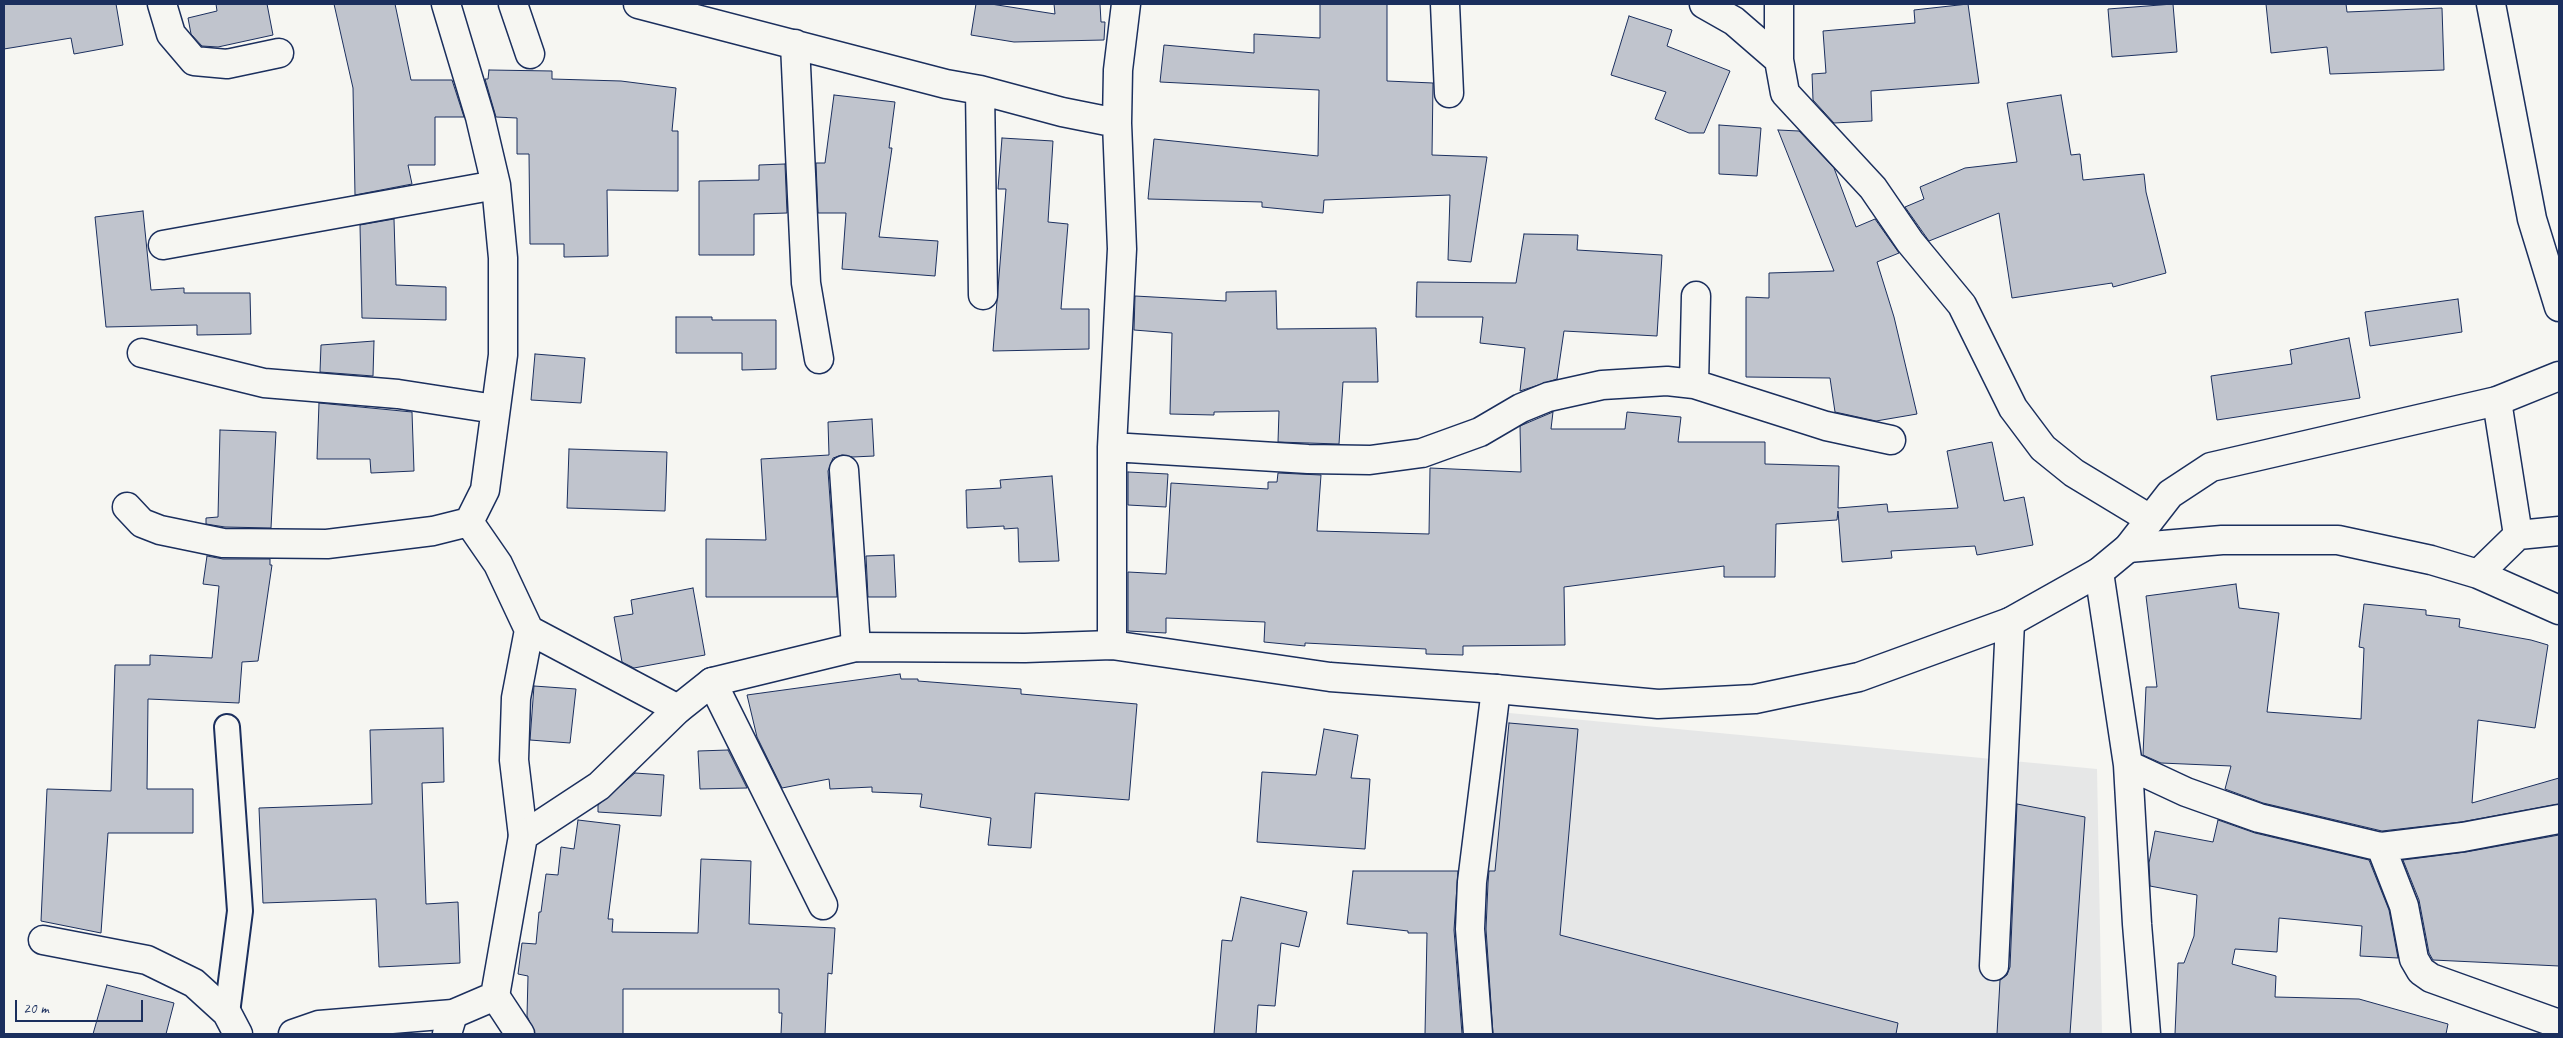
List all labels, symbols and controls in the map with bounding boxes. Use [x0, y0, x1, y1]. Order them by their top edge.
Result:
scale bar [18, 990, 145, 1022]
text: 20 m [23, 999, 49, 1018]

